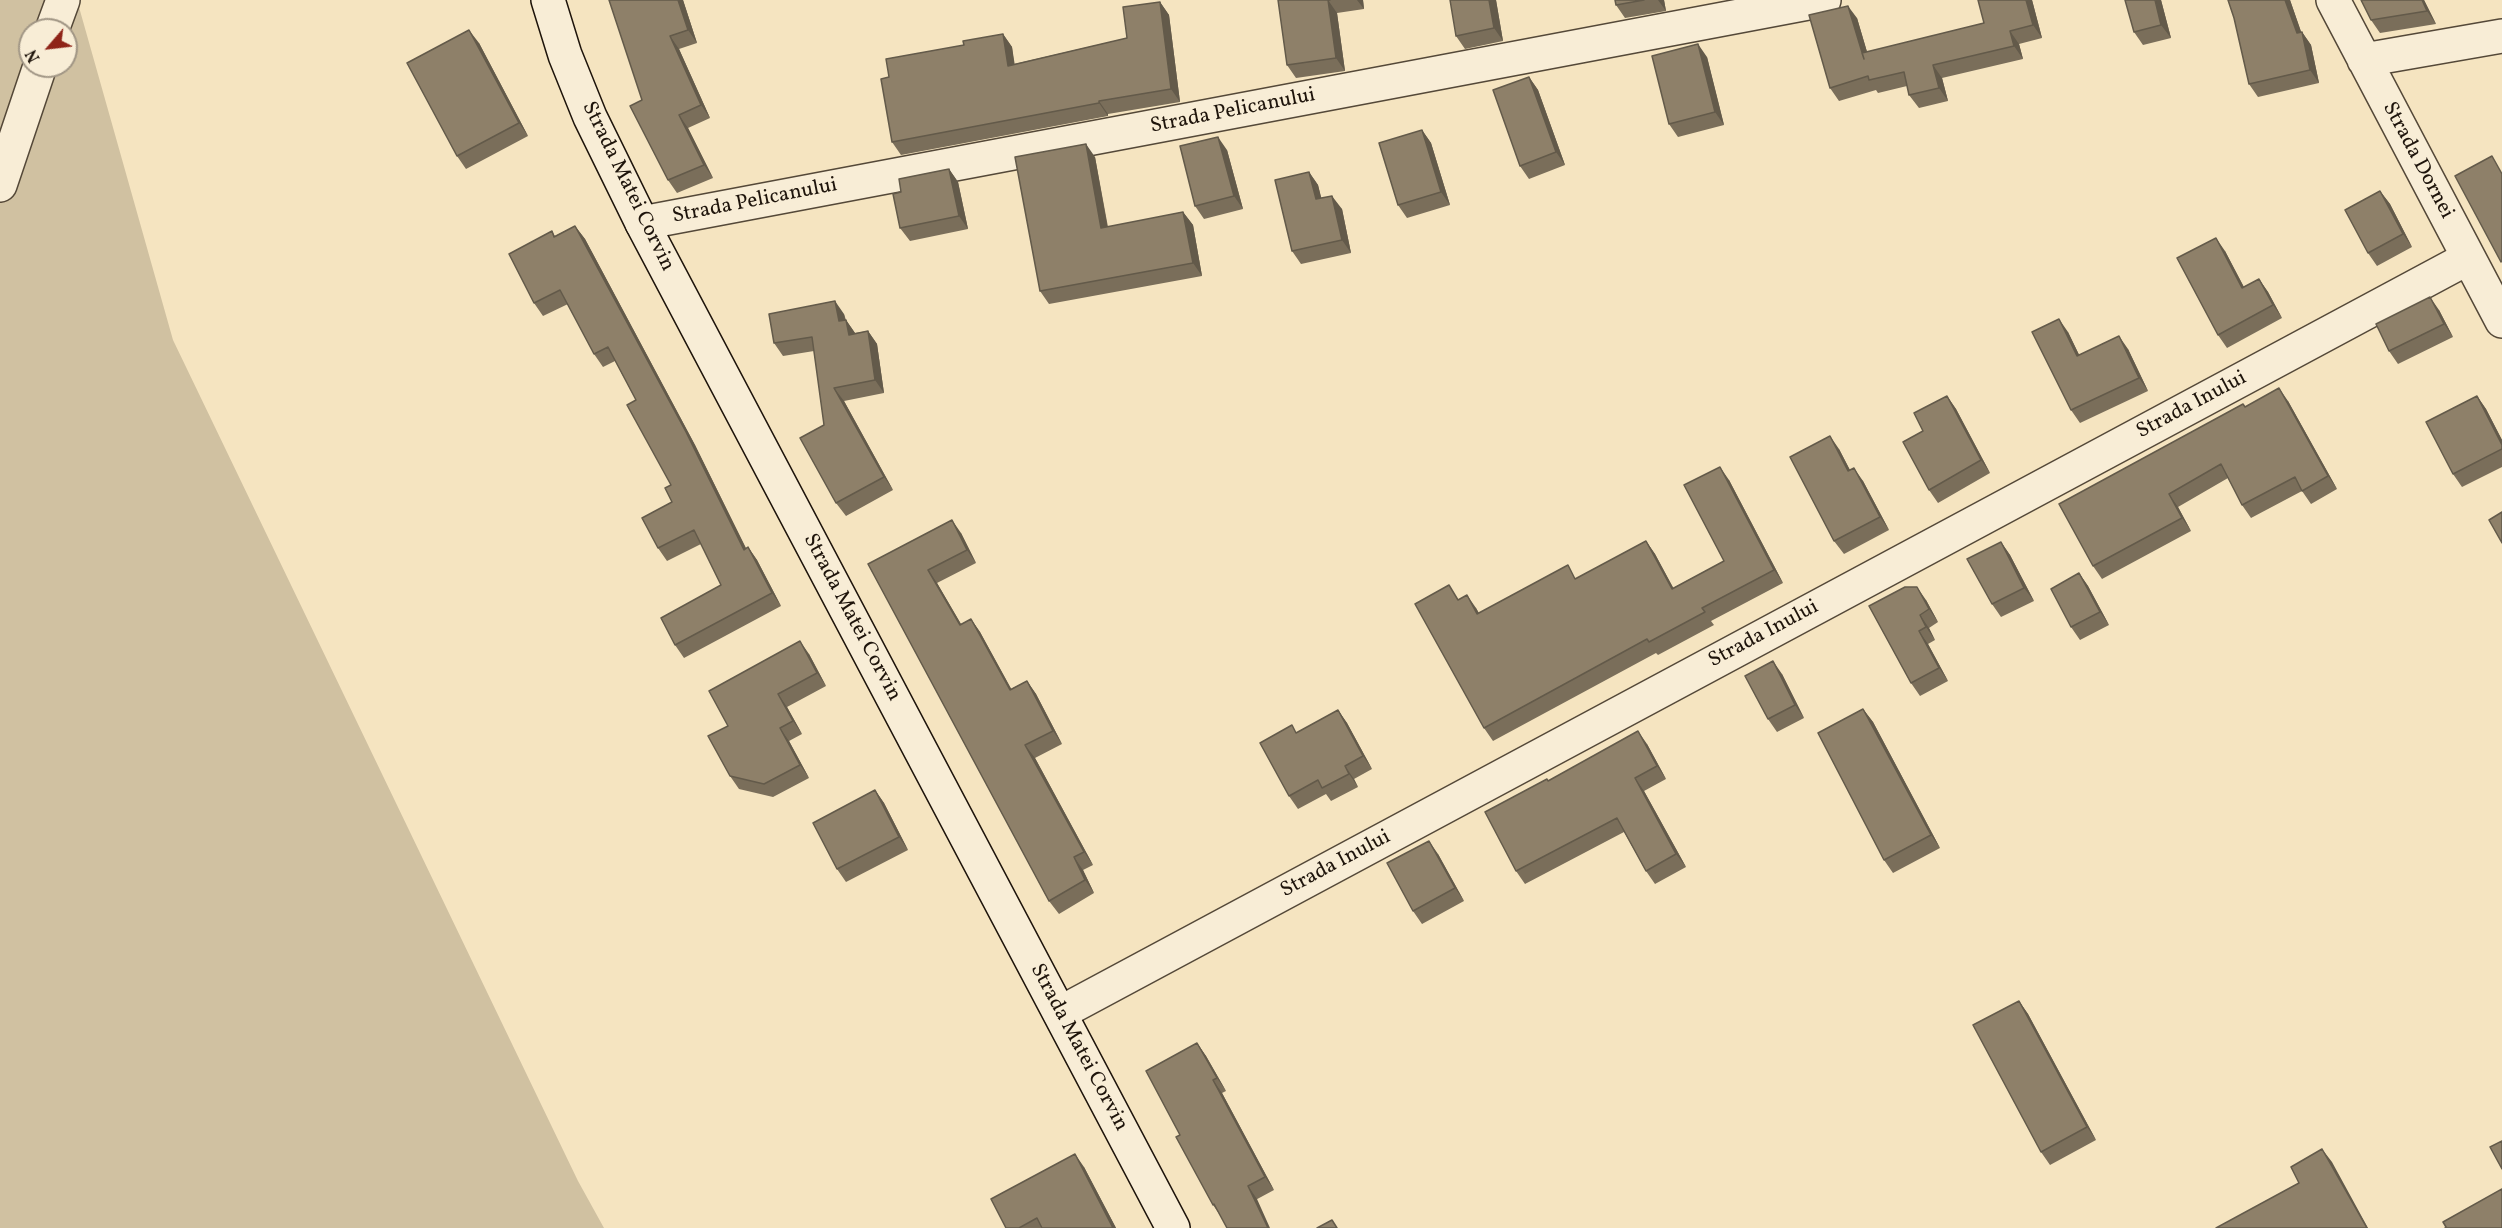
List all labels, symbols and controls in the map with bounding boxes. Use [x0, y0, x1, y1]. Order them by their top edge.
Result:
north arrow [18, 18, 78, 78]
text: N [21, 45, 46, 66]
street label: Strada Pelicanului [1148, 84, 1318, 140]
street label: Strada Matei Corvin [575, 98, 679, 276]
street label: Strada Dornei [2376, 98, 2458, 224]
street label: Strada Pelicanului [670, 174, 840, 230]
street label: Strada Inului [2133, 366, 2251, 446]
street label: Strada Matei Corvin [796, 530, 906, 706]
street label: Strada Inului [1705, 595, 1823, 675]
street label: Strada Inului [1277, 825, 1395, 905]
street label: Strada Matei Corvin [1023, 960, 1133, 1136]

